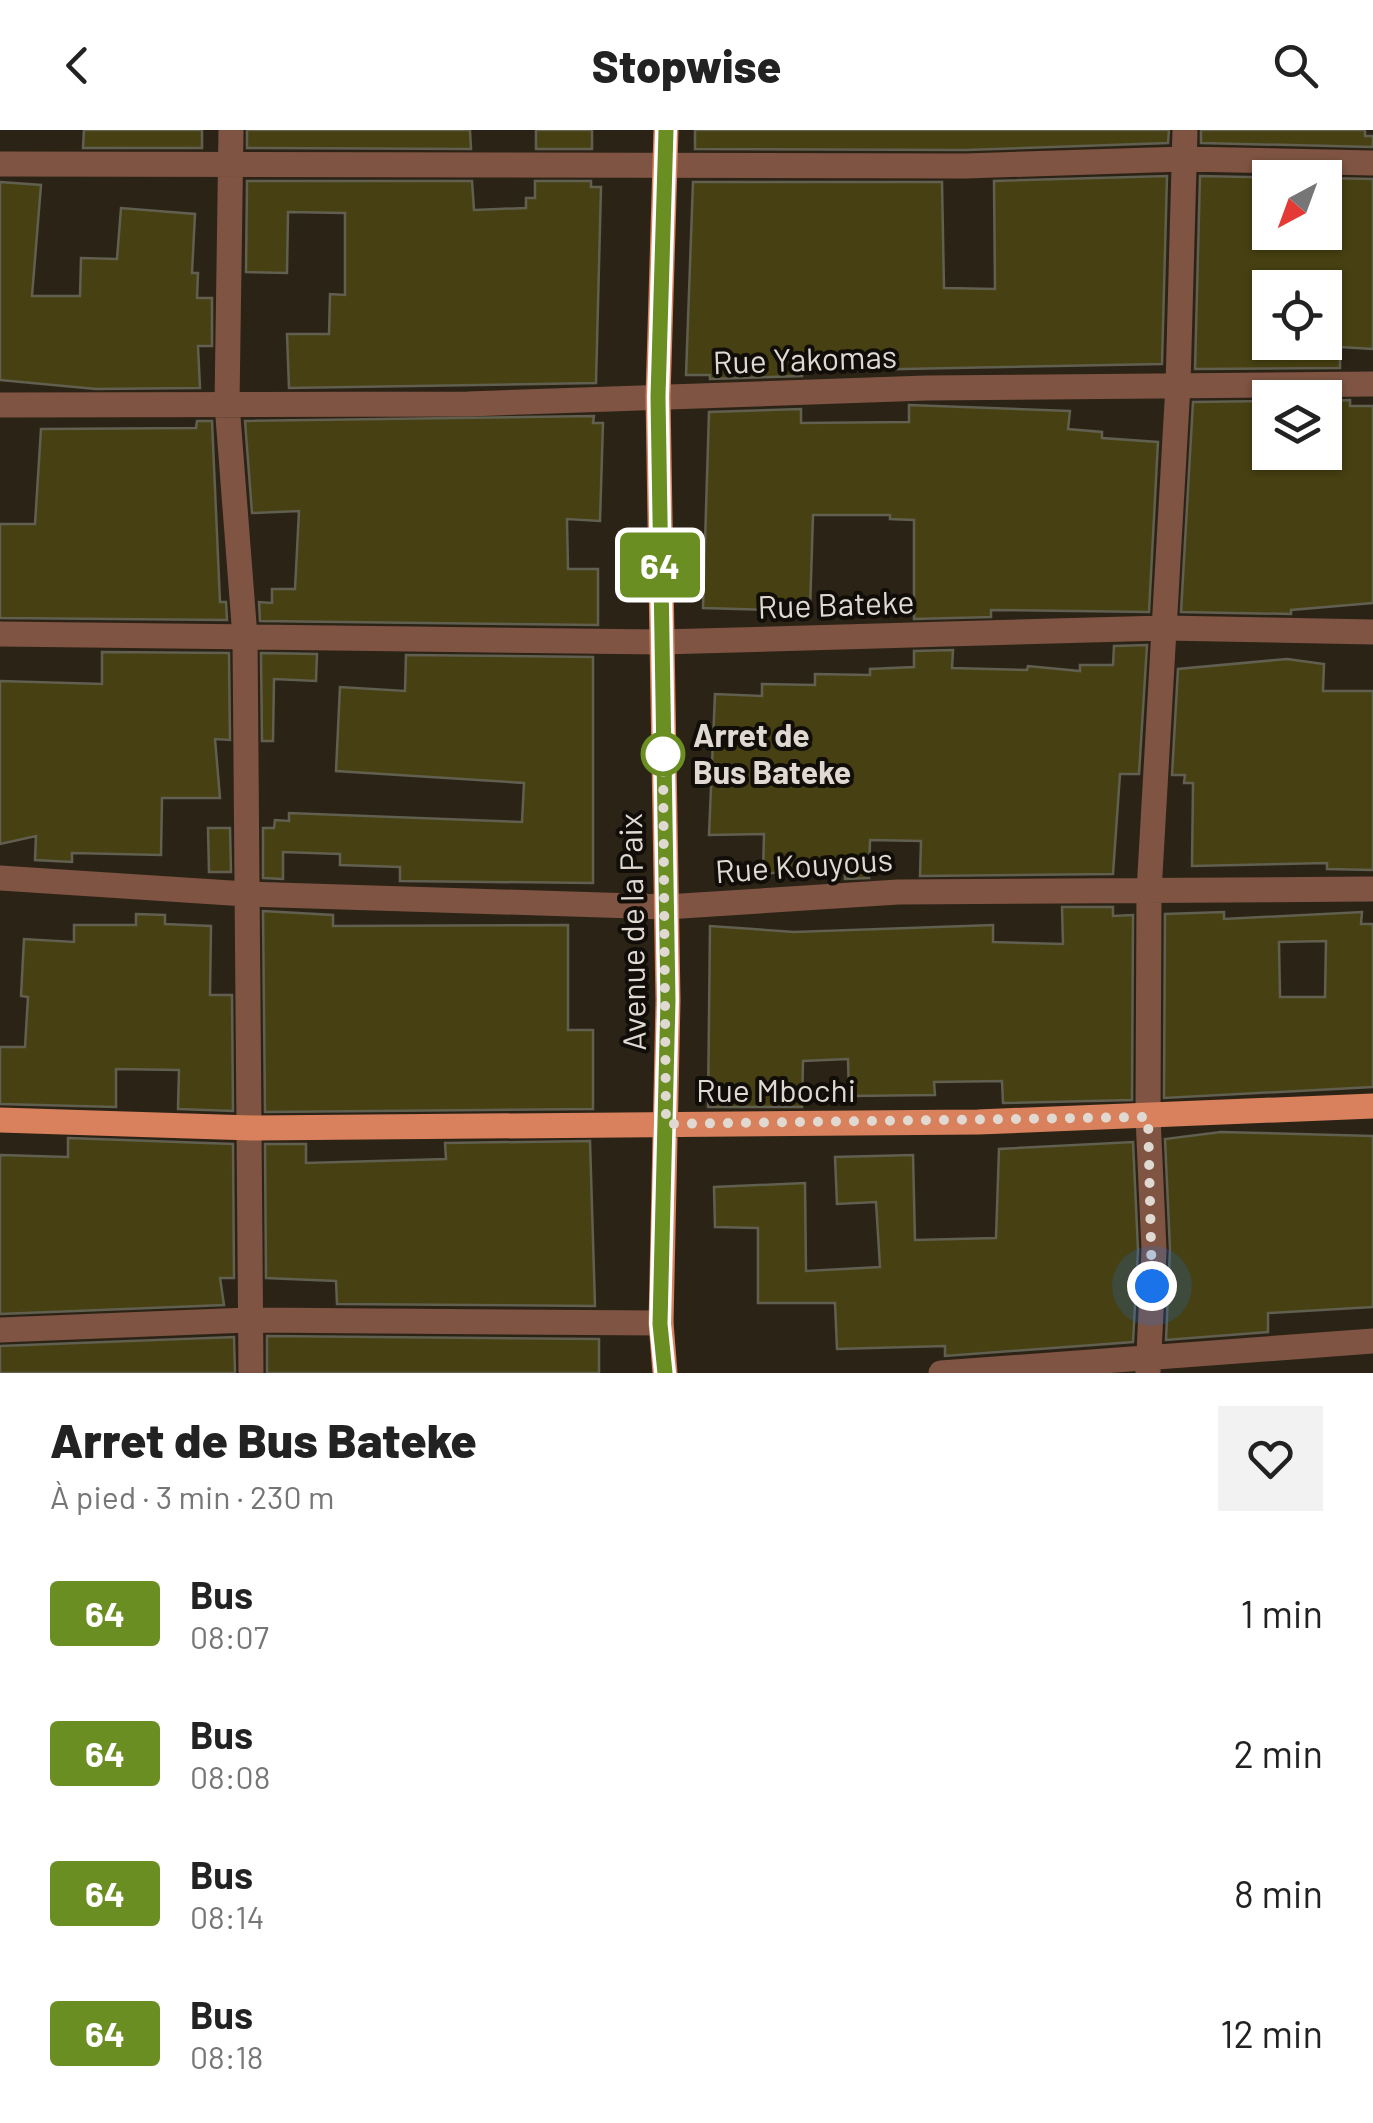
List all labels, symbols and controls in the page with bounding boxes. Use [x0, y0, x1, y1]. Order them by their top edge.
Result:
icon: back [50, 38, 105, 93]
text: Stopwise [592, 38, 781, 92]
icon: search [1268, 38, 1323, 93]
north arrow [1252, 160, 1342, 250]
map controls [1252, 160, 1342, 470]
button: locate [1252, 270, 1342, 360]
street label: Rue Yakomas [712, 336, 898, 380]
button: layers [1252, 380, 1342, 470]
line badge: 64 [615, 532, 705, 598]
text: 64 [640, 544, 680, 586]
street label: Rue Bateke [757, 581, 915, 625]
place label: Arret de Bus Bateke [693, 715, 851, 790]
marker: Arret de Bus Bateke [642, 733, 684, 775]
street label: Avenue de la Paix [610, 813, 652, 1051]
street label: Rue Kouyous [714, 839, 894, 889]
street label: Rue Mbochi [696, 1070, 856, 1108]
your location [1127, 1261, 1177, 1311]
button: heart [1218, 1406, 1323, 1511]
text: Arret de Bus Bateke [50, 1410, 477, 1468]
text: À pied · 3 min · 230 m [50, 1477, 334, 1515]
text: Bus [190, 1571, 253, 1617]
text: 1 min [1241, 1590, 1323, 1636]
text: 64 [85, 1592, 125, 1634]
text: 08:07 [190, 1617, 269, 1655]
text: Bus [190, 1711, 253, 1757]
text: 2 min [1233, 1730, 1323, 1776]
text: 64 [85, 1732, 125, 1774]
text: 08:08 [190, 1757, 270, 1795]
text: Bus [190, 1851, 253, 1897]
text: 8 min [1234, 1870, 1323, 1916]
text: 64 [85, 1872, 125, 1914]
text: 08:14 [190, 1897, 264, 1935]
text: Bus [190, 1991, 253, 2037]
text: 12 min [1220, 2010, 1323, 2056]
text: 64 [85, 2012, 125, 2054]
text: 08:18 [190, 2037, 263, 2075]

